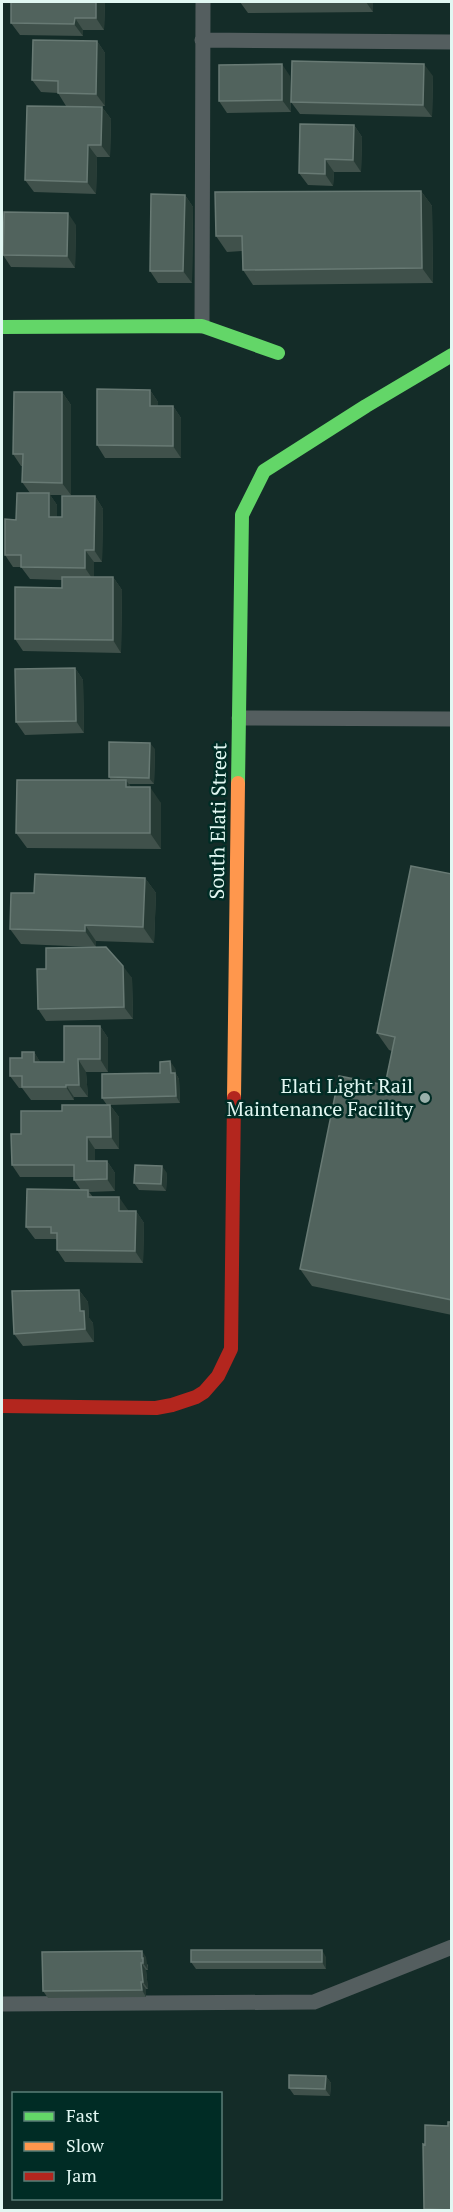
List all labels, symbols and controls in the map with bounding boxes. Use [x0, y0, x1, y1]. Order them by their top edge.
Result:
street label: South Elati Street [203, 742, 232, 900]
place label: Elati Light Rail Maintenance Facility [227, 1072, 414, 1122]
marker: Elati Light Rail Maintenance Facility [418, 1091, 432, 1105]
legend [12, 2092, 222, 2200]
text: Fast [66, 2103, 100, 2127]
text: Slow [66, 2133, 105, 2157]
text: Jam [66, 2163, 97, 2187]

